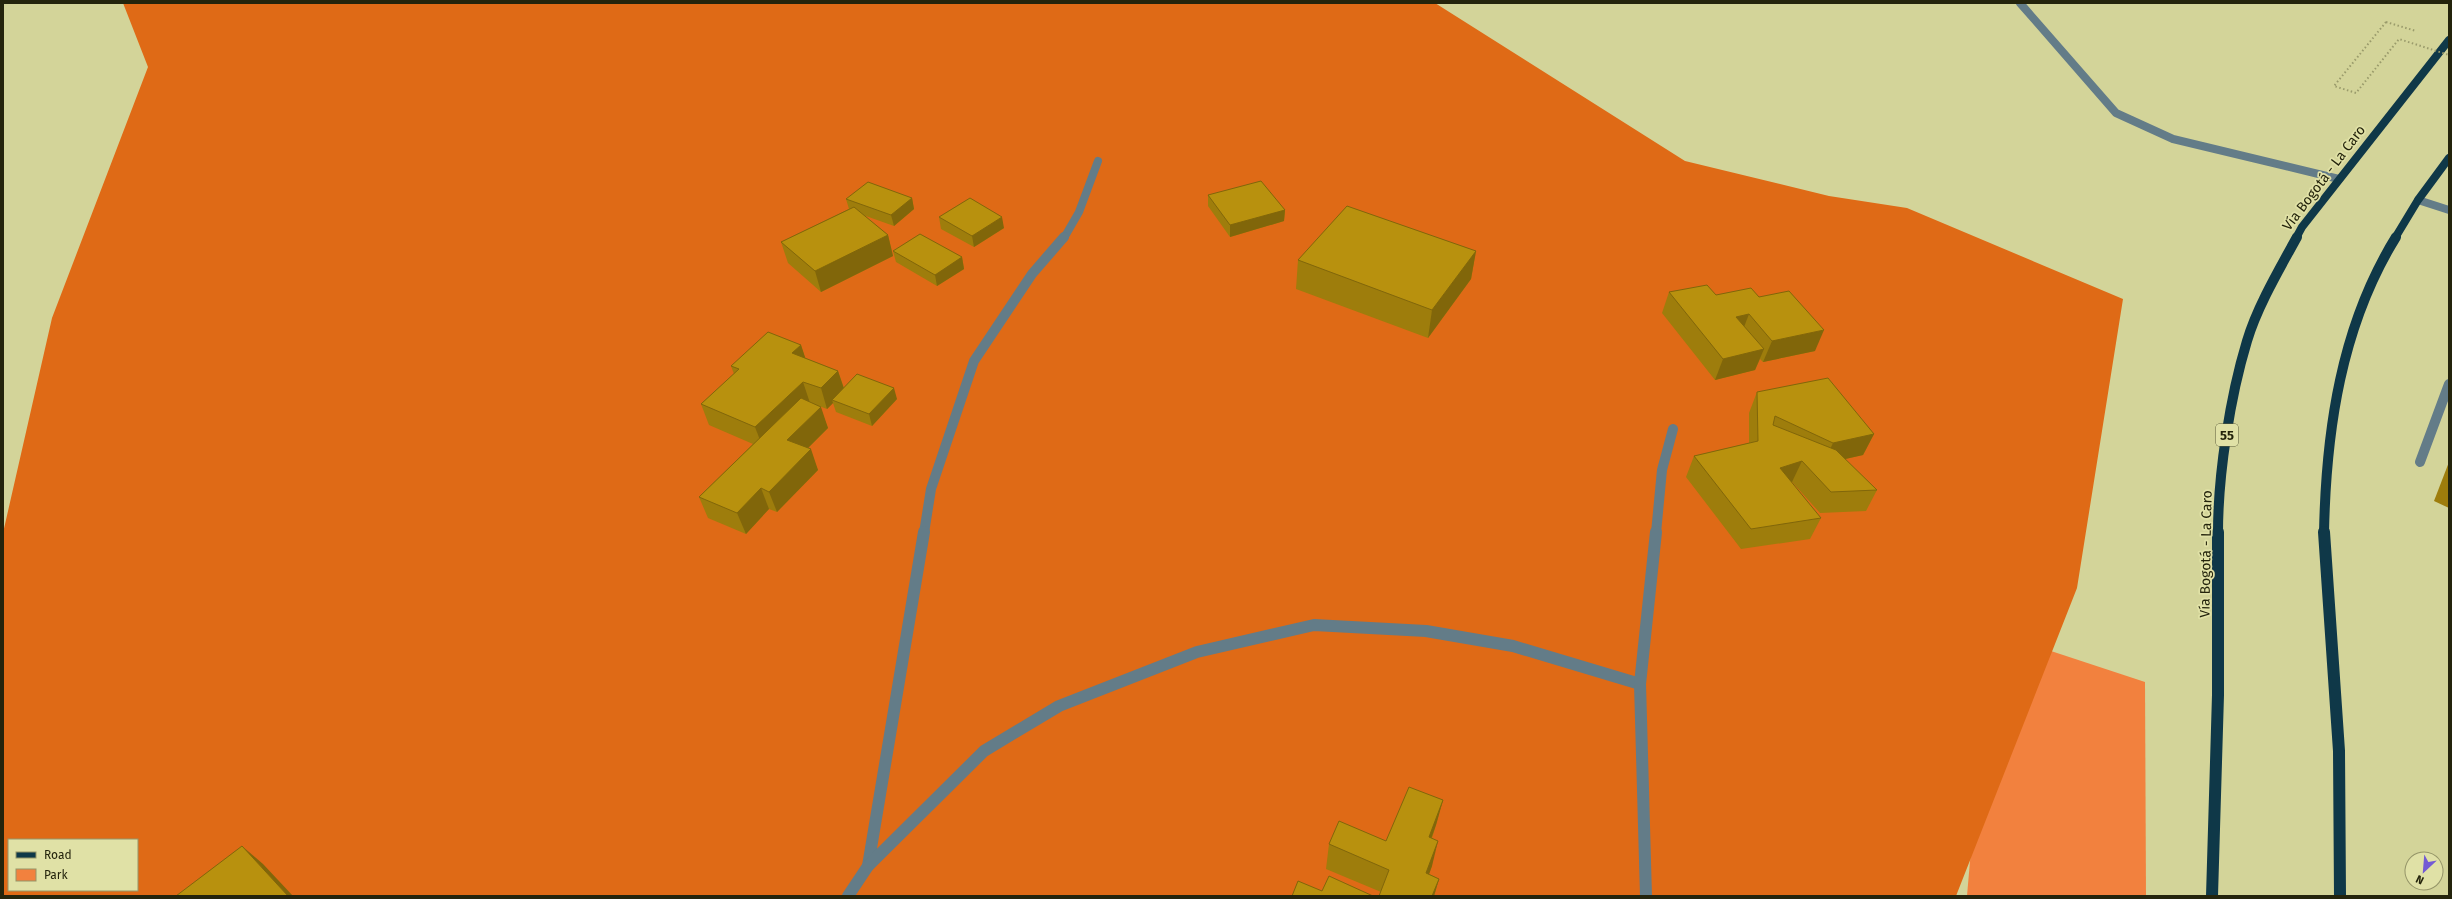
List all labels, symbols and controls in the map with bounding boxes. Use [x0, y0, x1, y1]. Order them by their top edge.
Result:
street label: Vía Bogotá - La Caro [2279, 122, 2369, 234]
road number: 55 [2216, 424, 2238, 446]
street label: Vía Bogotá - La Caro [2196, 490, 2216, 618]
legend [8, 839, 138, 891]
text: Road [44, 848, 72, 862]
north arrow [2404, 851, 2444, 891]
text: Park [44, 868, 68, 882]
text: N [2414, 872, 2426, 887]

